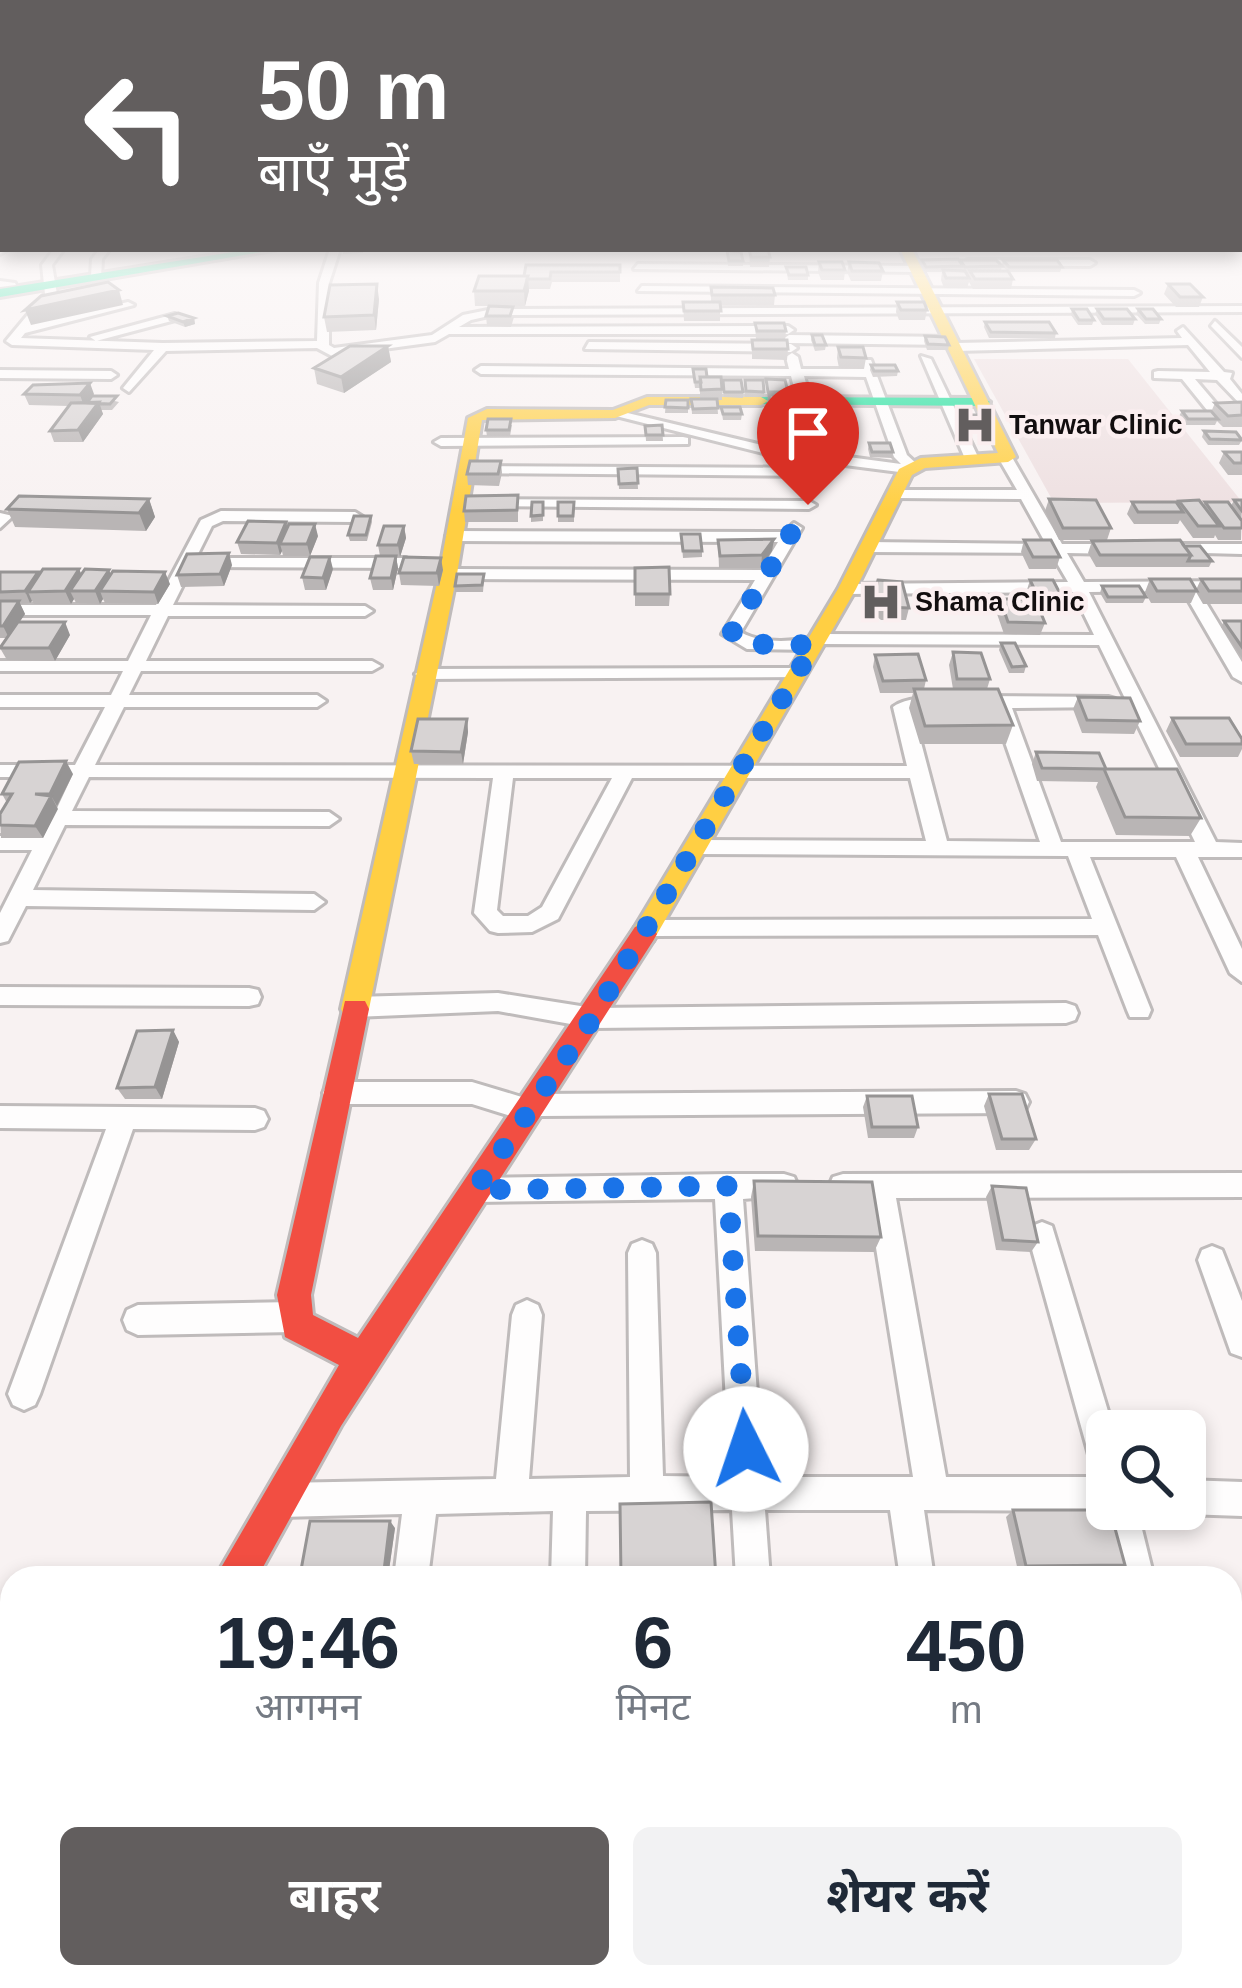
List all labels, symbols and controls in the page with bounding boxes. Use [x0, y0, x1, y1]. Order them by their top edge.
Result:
text: 50 m [258, 43, 449, 137]
icon: left [60, 48, 216, 204]
text: बाएँ मुड़ें [258, 142, 409, 202]
pin [757, 382, 859, 505]
icon: arrive [775, 400, 841, 466]
hospital icon: Tanwar Clinic [952, 402, 998, 448]
place label: Tanwar Clinic [1009, 410, 1183, 440]
hospital icon: Shama Clinic [858, 579, 904, 625]
place label: Shama Clinic [915, 587, 1085, 617]
position arrow [683, 1386, 809, 1512]
map controls [1086, 1410, 1206, 1530]
button: search [1086, 1410, 1206, 1530]
text: 19:46 [216, 1603, 400, 1683]
text: 6 [633, 1603, 673, 1683]
text: 450 [906, 1606, 1026, 1686]
text: आगमन [254, 1685, 361, 1728]
text: मिनट [616, 1685, 690, 1728]
text: m [950, 1688, 982, 1731]
button: बाहर [60, 1827, 609, 1965]
button: शेयर करें [633, 1827, 1182, 1965]

